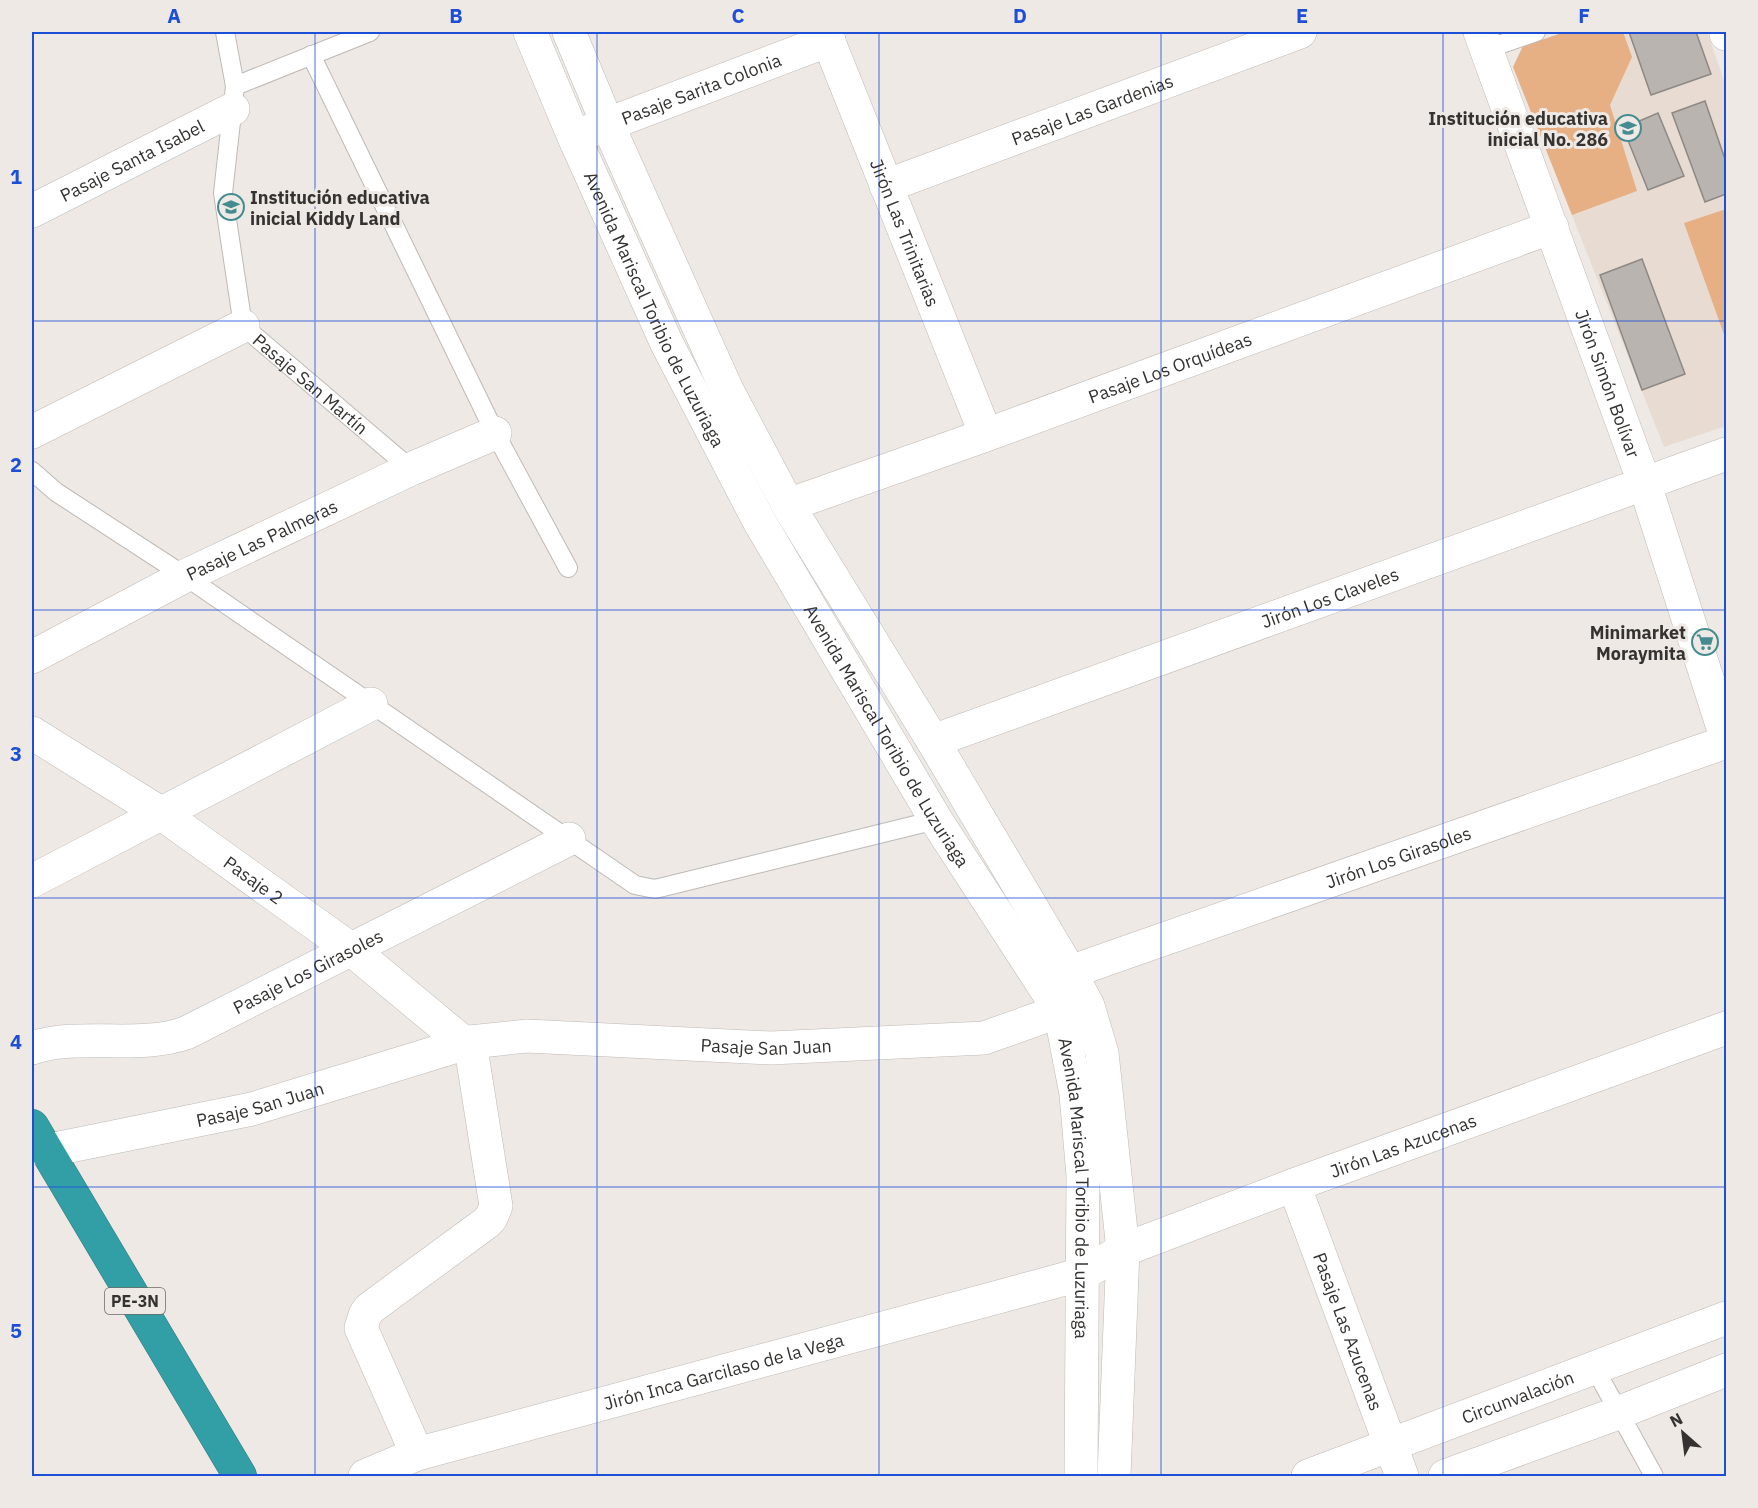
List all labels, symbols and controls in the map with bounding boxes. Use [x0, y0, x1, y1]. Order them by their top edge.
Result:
text: A [167, 2, 181, 29]
text: B [449, 2, 463, 29]
text: C [731, 2, 745, 29]
text: D [1013, 2, 1027, 29]
text: E [1296, 2, 1308, 29]
text: F [1578, 2, 1590, 29]
street label: Pasaje Sarita Colonia [618, 48, 785, 130]
street label: Pasaje Las Gardenias [1008, 69, 1176, 150]
place label: Institución educativa inicial No. 286 [1428, 107, 1608, 151]
school or university icon: Institución educativa inicial No. 286 [1613, 113, 1643, 143]
street label: Pasaje Santa Isabel [56, 114, 208, 207]
street label: Jirón Las Trinitarias [865, 155, 945, 310]
text: 1 [10, 163, 22, 190]
street label: Avenida Mariscal Toribio de Luzuriaga [579, 168, 730, 451]
place label: Institución educativa inicial Kiddy Land [250, 186, 430, 230]
school or university icon: Institución educativa inicial Kiddy Land [216, 192, 246, 222]
street label: Jirón Simón Bolívar [1570, 306, 1646, 461]
street label: Pasaje Los Orquídeas [1085, 327, 1255, 408]
street label: Pasaje San Martín [248, 328, 373, 439]
text: 2 [10, 451, 22, 478]
street label: Pasaje Las Palmeras [182, 494, 341, 585]
street label: Jirón Los Claveles [1258, 562, 1402, 633]
street label: Avenida Mariscal Toribio de Luzuriaga [799, 600, 975, 871]
place label: Minimarket Moraymita [1590, 621, 1686, 665]
supermarket icon: Minimarket Moraymita [1690, 627, 1720, 657]
text: 3 [10, 740, 22, 767]
street label: Jirón Los Girasoles [1323, 821, 1474, 893]
street label: Pasaje 2 [219, 850, 288, 909]
street label: Pasaje Los Girasoles [229, 924, 387, 1019]
text: 4 [10, 1028, 22, 1055]
street label: Pasaje San Juan [700, 1033, 832, 1060]
street label: Avenida Mariscal Toribio de Luzuriaga [1054, 1036, 1095, 1339]
street label: Pasaje San Juan [194, 1076, 327, 1132]
street label: Jirón Las Azucenas [1327, 1108, 1479, 1183]
street label: Pasaje Las Azucenas [1308, 1249, 1388, 1413]
road number: PE-3N [105, 1288, 165, 1314]
text: 5 [10, 1317, 22, 1344]
street label: Jirón Inca Garcilaso de la Vega [601, 1328, 847, 1415]
street label: Circunvalación [1458, 1365, 1577, 1428]
north arrow [1653, 1403, 1713, 1463]
text: N [1666, 1408, 1686, 1431]

